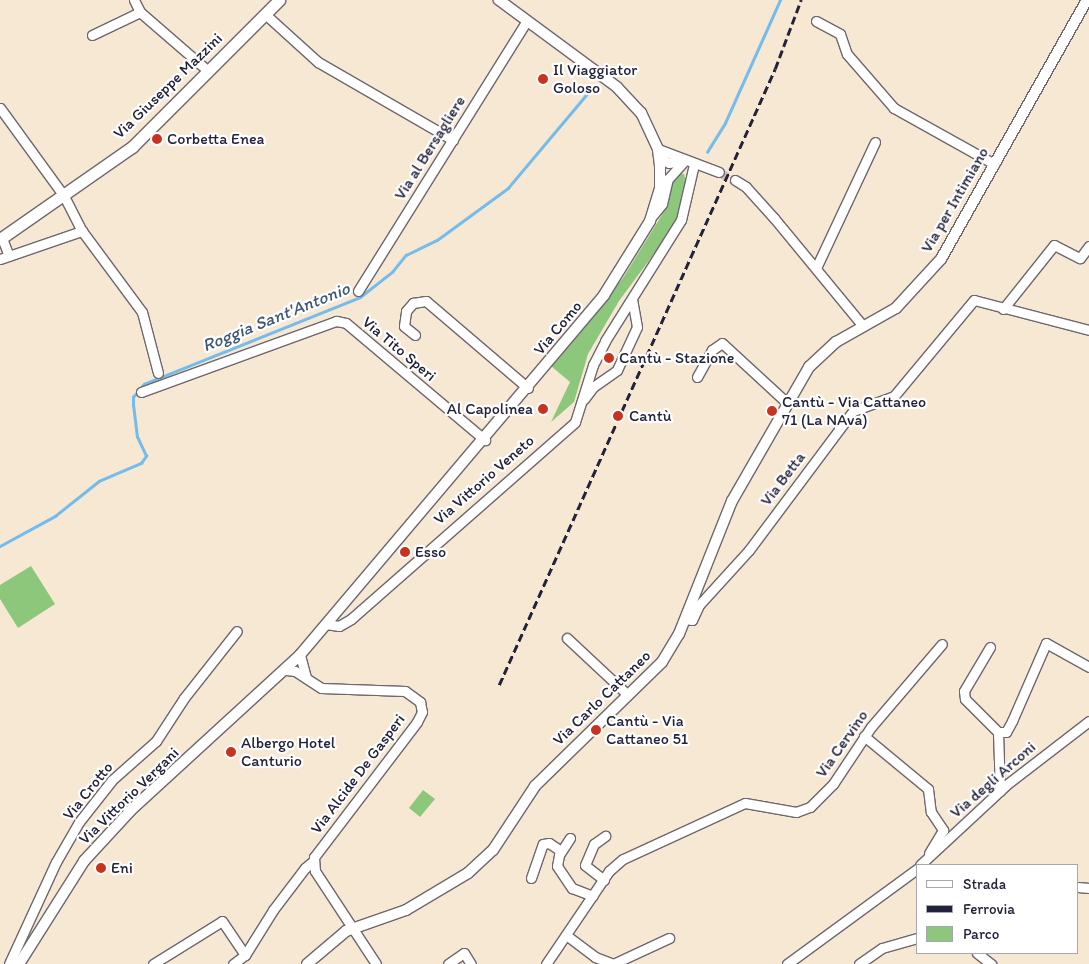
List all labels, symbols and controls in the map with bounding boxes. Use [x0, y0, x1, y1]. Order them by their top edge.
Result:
street label: Via Giuseppe Mazzini [109, 29, 227, 143]
place label: Il Viaggiator Goloso [553, 60, 638, 98]
marker: Il Viaggiator Goloso [537, 73, 549, 85]
street label: Via al Bersagliere [390, 93, 470, 203]
place label: Corbetta Enea [167, 129, 264, 149]
marker: Corbetta Enea [151, 133, 163, 145]
street label: Via per Intimiano [917, 144, 993, 256]
water label: Roggia Sant'Antonio [199, 278, 353, 356]
street label: Via Como [530, 297, 586, 359]
street label: Via Tito Speri [358, 312, 440, 386]
place label: Cantù - Stazione [619, 348, 735, 368]
marker: Cantù - Stazione [603, 352, 615, 364]
place label: Cantù - Via Cattaneo 71 (La NAva) [782, 392, 926, 430]
place label: Al Capolinea [446, 399, 533, 419]
marker: Al Capolinea [537, 403, 549, 415]
marker: Cantù - Via Cattaneo 71 (La NAva) [766, 405, 778, 417]
place label: Cantù [629, 406, 671, 426]
marker: Cantù [611, 409, 625, 423]
street label: Via Vittorio Veneto [430, 431, 538, 529]
street label: Via Betta [757, 448, 809, 510]
place label: Esso [415, 542, 446, 562]
marker: Esso [399, 546, 411, 558]
street label: Via Carlo Cattaneo [549, 646, 655, 750]
street label: Via Cervino [812, 707, 872, 781]
street label: Via Alcide De Gasperi [307, 710, 409, 838]
place label: Cantù - Via Cattaneo 51 [606, 711, 688, 749]
marker: Cantù - Via Cattaneo 51 [590, 724, 602, 736]
place label: Albergo Hotel Canturio [241, 733, 335, 771]
street label: Via degli Arconi [946, 738, 1040, 822]
street label: Via Vittorio Vergani [75, 743, 183, 849]
marker: Albergo Hotel Canturio [225, 746, 237, 758]
street label: Via Crotto [59, 758, 117, 824]
place label: Eni [111, 858, 133, 878]
marker: Eni [95, 862, 107, 874]
legend [916, 864, 1079, 954]
text: Strada [963, 875, 1006, 893]
text: Ferrovia [963, 900, 1015, 918]
text: Parco [963, 925, 999, 943]

